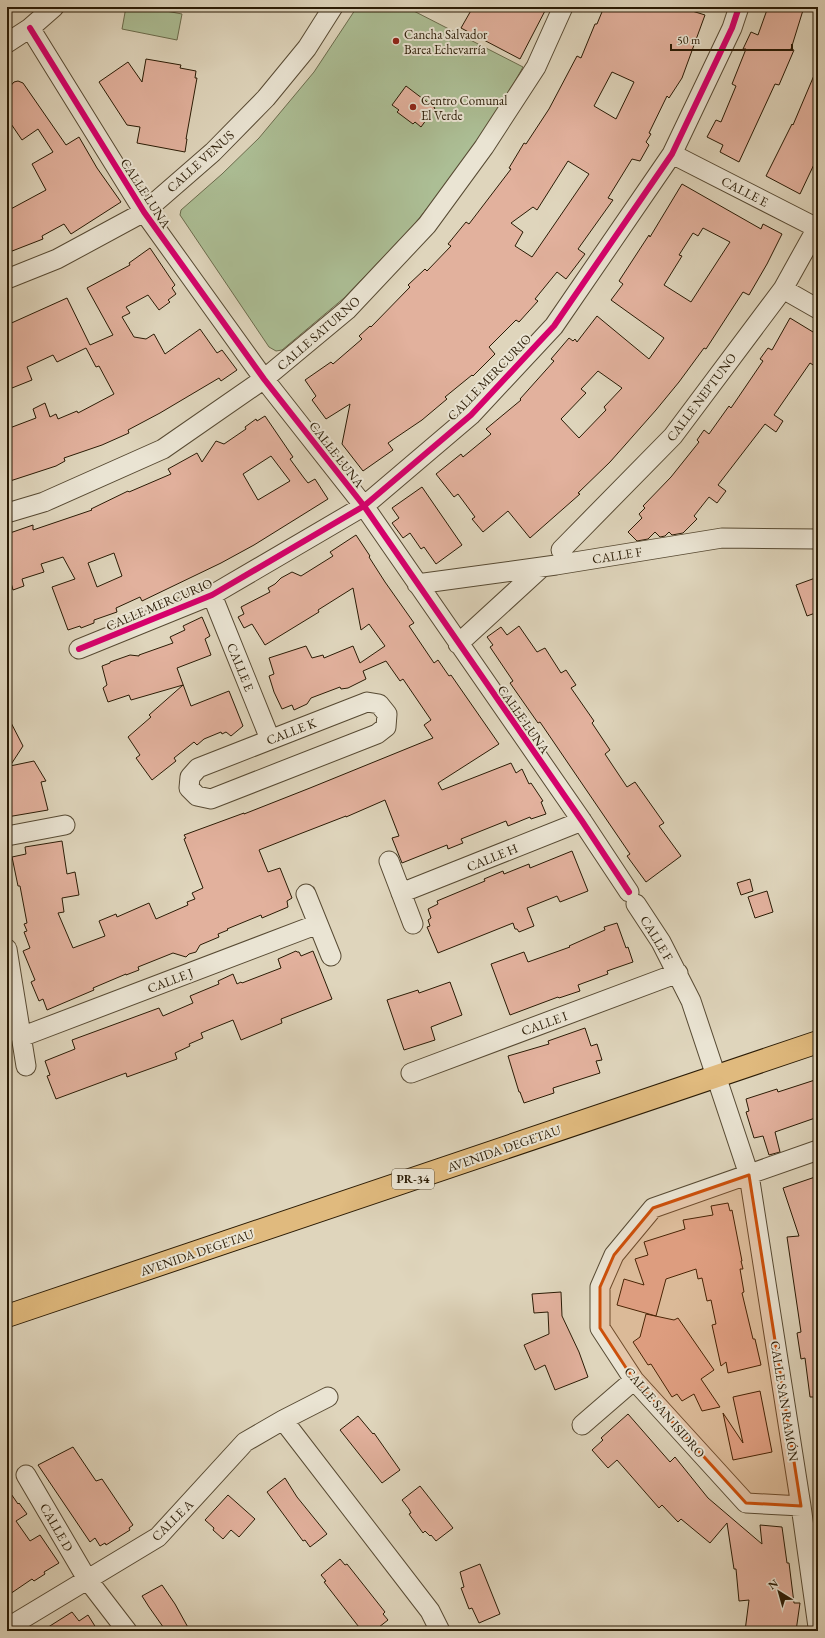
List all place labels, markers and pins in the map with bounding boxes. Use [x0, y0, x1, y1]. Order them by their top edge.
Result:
place label: Cancha Salvador Barea Echevarría [404, 26, 488, 58]
marker: Cancha Salvador Barea Echevarría [391, 36, 401, 46]
place label: Centro Comunal El Verde [421, 92, 507, 124]
marker: Centro Comunal El Verde [408, 102, 418, 112]

